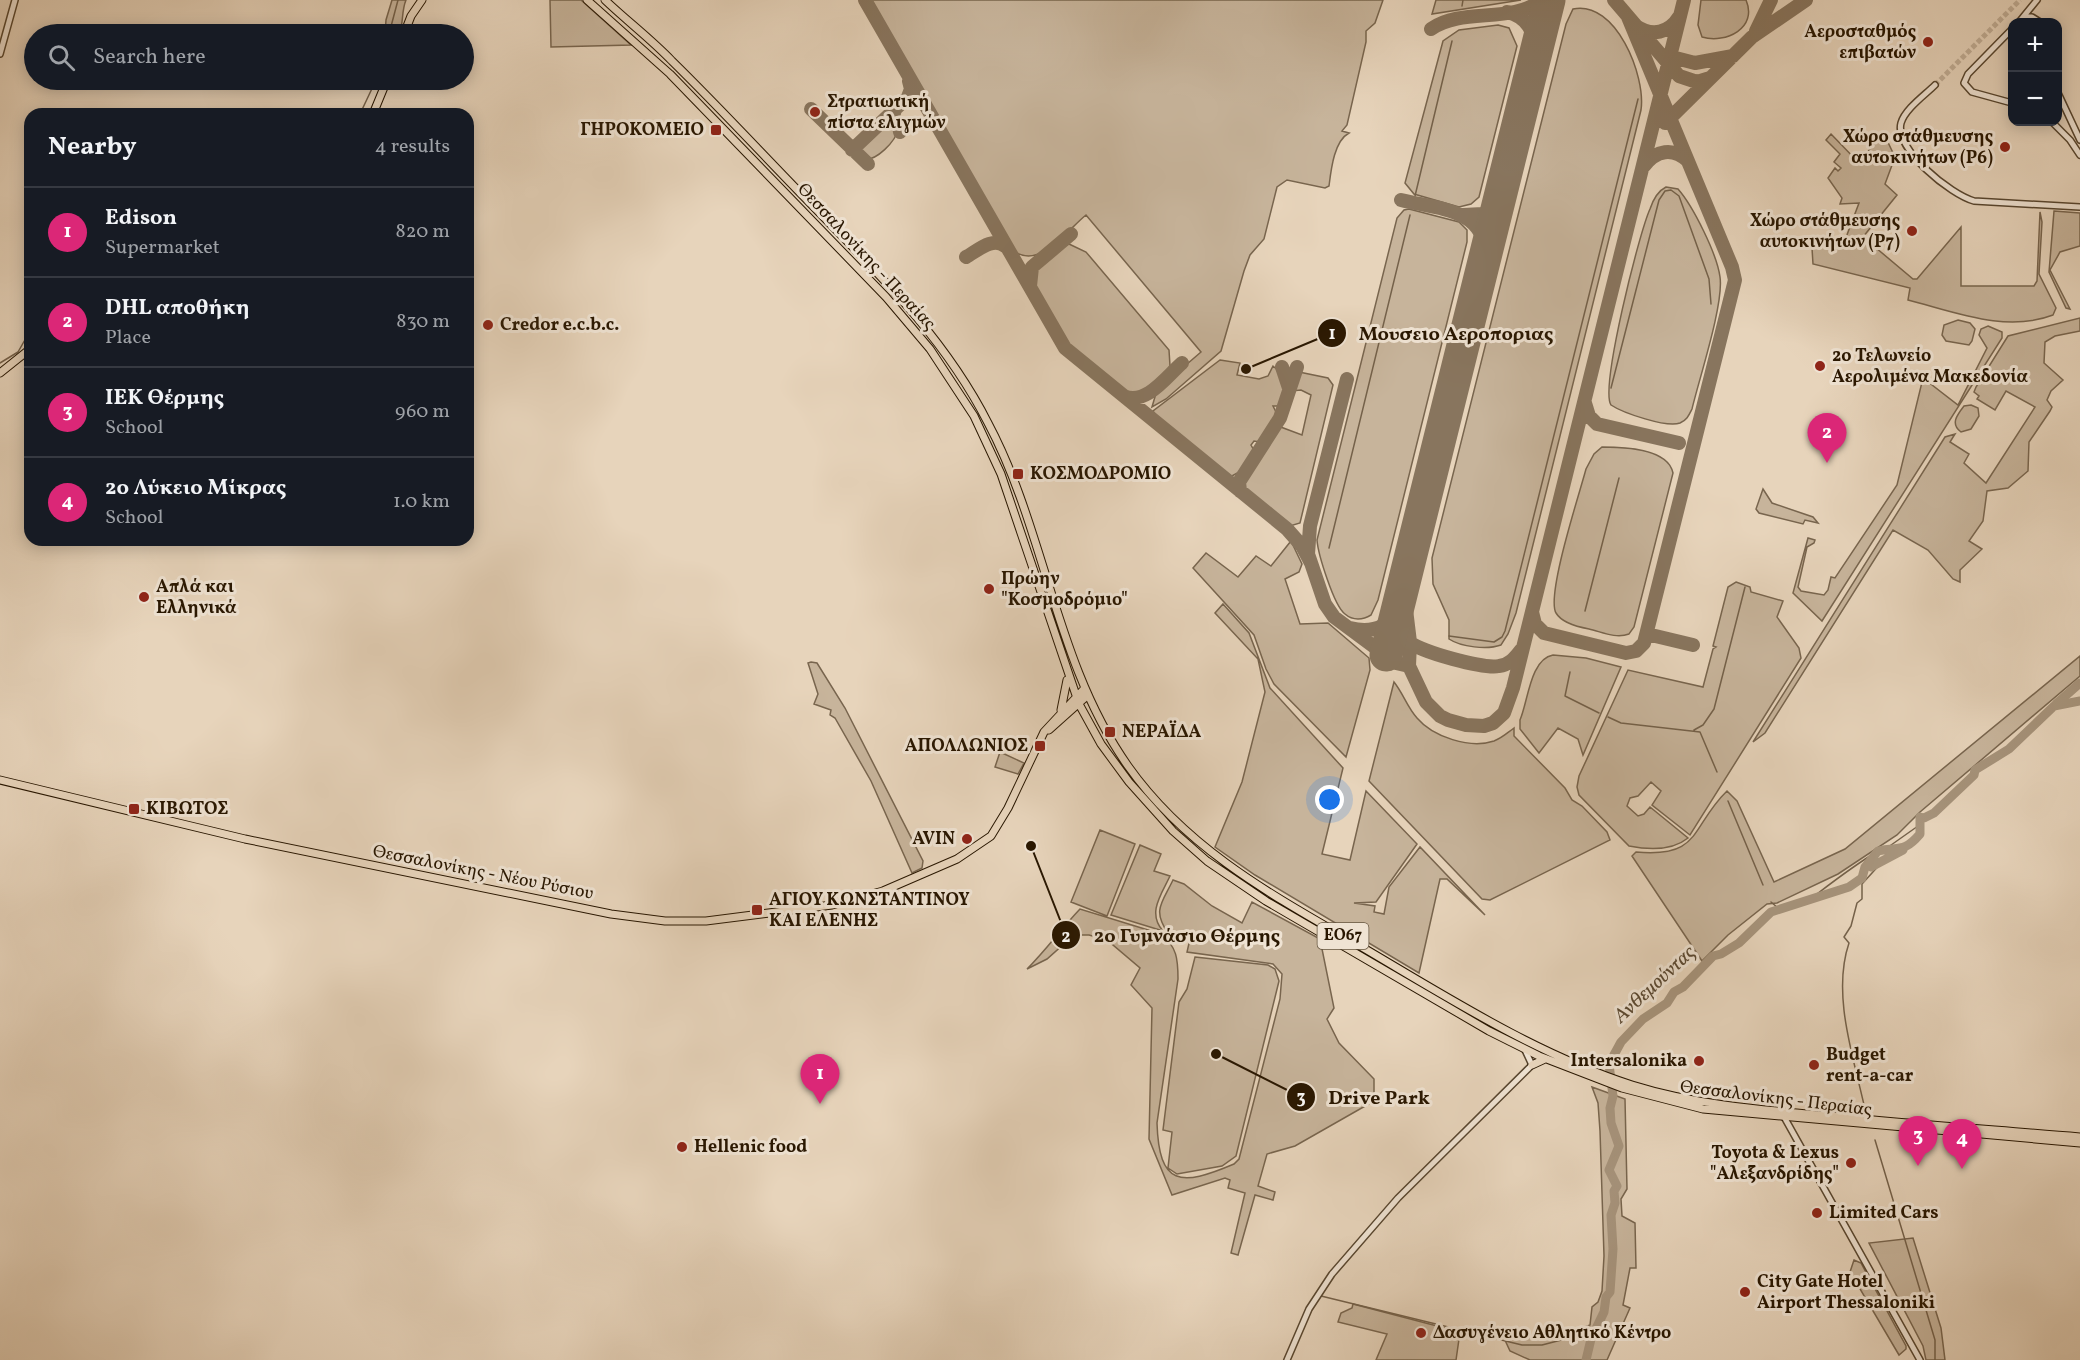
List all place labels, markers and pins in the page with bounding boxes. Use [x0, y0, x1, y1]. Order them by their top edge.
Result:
place label: Αεροσταθμός επιβατών [1804, 20, 1916, 66]
marker: Αεροσταθμός επιβατών [1921, 35, 1935, 49]
place label: Στρατιωτική πίστα ελιγμών [827, 90, 945, 136]
marker: Στρατιωτική πίστα ελιγμών [808, 105, 822, 119]
place label: ΓΗΡΟΚΟΜΕΙΟ [580, 118, 704, 143]
marker: ΓΗΡΟΚΟΜΕΙΟ [709, 123, 723, 137]
place label: Χώρο στάθμευσης αυτοκινήτων (P6) [1843, 125, 1993, 171]
marker: Χώρο στάθμευσης αυτοκινήτων (P6) [1998, 140, 2012, 154]
place label: Χώρο στάθμευσης αυτοκινήτων (P7) [1750, 209, 1900, 255]
marker: Χώρο στάθμευσης αυτοκινήτων (P7) [1905, 224, 1919, 238]
place label: Credor e.c.b.c. [500, 313, 619, 338]
callout: Μουσειο Αεροποριας [1317, 314, 1566, 352]
marker: Credor e.c.b.c. [481, 318, 495, 332]
place label: 2ο Τελωνείο Αερολιμένα Μακεδονία [1832, 344, 2028, 390]
marker: 2ο Τελωνείο Αερολιμένα Μακεδονία [1813, 359, 1827, 373]
pin: 2 [1808, 414, 1846, 463]
place label: ΚΟΣΜΟΔΡΟΜΙΟ [1030, 462, 1171, 487]
marker: ΚΟΣΜΟΔΡΟΜΙΟ [1011, 467, 1025, 481]
place label: Πρώην "Κοσμοδρόμιο" [1001, 567, 1128, 613]
place label: Απλά και Ελληνικά [156, 575, 237, 621]
marker: Πρώην "Κοσμοδρόμιο" [982, 582, 996, 596]
marker: Απλά και Ελληνικά [137, 590, 151, 604]
place label: ΝΕΡΑΪΔΑ [1122, 720, 1201, 745]
marker: ΝΕΡΑΪΔΑ [1103, 725, 1117, 739]
place label: ΑΠΟΛΛΩΝΙΟΣ [905, 734, 1028, 759]
marker: ΑΠΟΛΛΩΝΙΟΣ [1033, 739, 1047, 753]
place label: ΚΙΒΩΤΟΣ [146, 797, 228, 822]
marker: ΚΙΒΩΤΟΣ [127, 802, 141, 816]
place label: AVIN [912, 827, 955, 852]
marker: AVIN [960, 832, 974, 846]
place label: ΑΓΙΟΥ ΚΩΝΣΤΑΝΤΙΝΟΥ ΚΑΙ ΕΛΕΝΗΣ [769, 888, 970, 934]
marker: ΑΓΙΟΥ ΚΩΝΣΤΑΝΤΙΝΟΥ ΚΑΙ ΕΛΕΝΗΣ [750, 903, 764, 917]
callout: 2ο Γυμνάσιο Θέρμης [1051, 916, 1292, 954]
place label: Budget rent-a-car [1826, 1043, 1914, 1089]
place label: Intersalonika [1571, 1049, 1687, 1074]
pin: 1 [800, 1054, 840, 1104]
marker: Intersalonika [1692, 1054, 1706, 1068]
marker: Budget rent-a-car [1807, 1058, 1821, 1072]
callout: Drive Park [1286, 1078, 1442, 1116]
pin: 3 [1898, 1116, 1938, 1166]
pin: 4 [1942, 1120, 1982, 1169]
place label: Hellenic food [694, 1135, 807, 1160]
marker: Hellenic food [675, 1140, 689, 1154]
place label: Toyota & Lexus "Αλεξανδρίδης" [1710, 1141, 1839, 1187]
marker: Toyota & Lexus "Αλεξανδρίδης" [1844, 1156, 1858, 1170]
place label: Limited Cars [1829, 1201, 1939, 1226]
marker: Limited Cars [1810, 1206, 1824, 1220]
place label: City Gate Hotel Airport Thessaloniki [1757, 1270, 1935, 1316]
marker: City Gate Hotel Airport Thessaloniki [1738, 1285, 1752, 1299]
place label: Δασυγένειο Αθλητικό Κέντρο [1433, 1321, 1671, 1346]
marker: Δασυγένειο Αθλητικό Κέντρο [1414, 1326, 1428, 1340]

